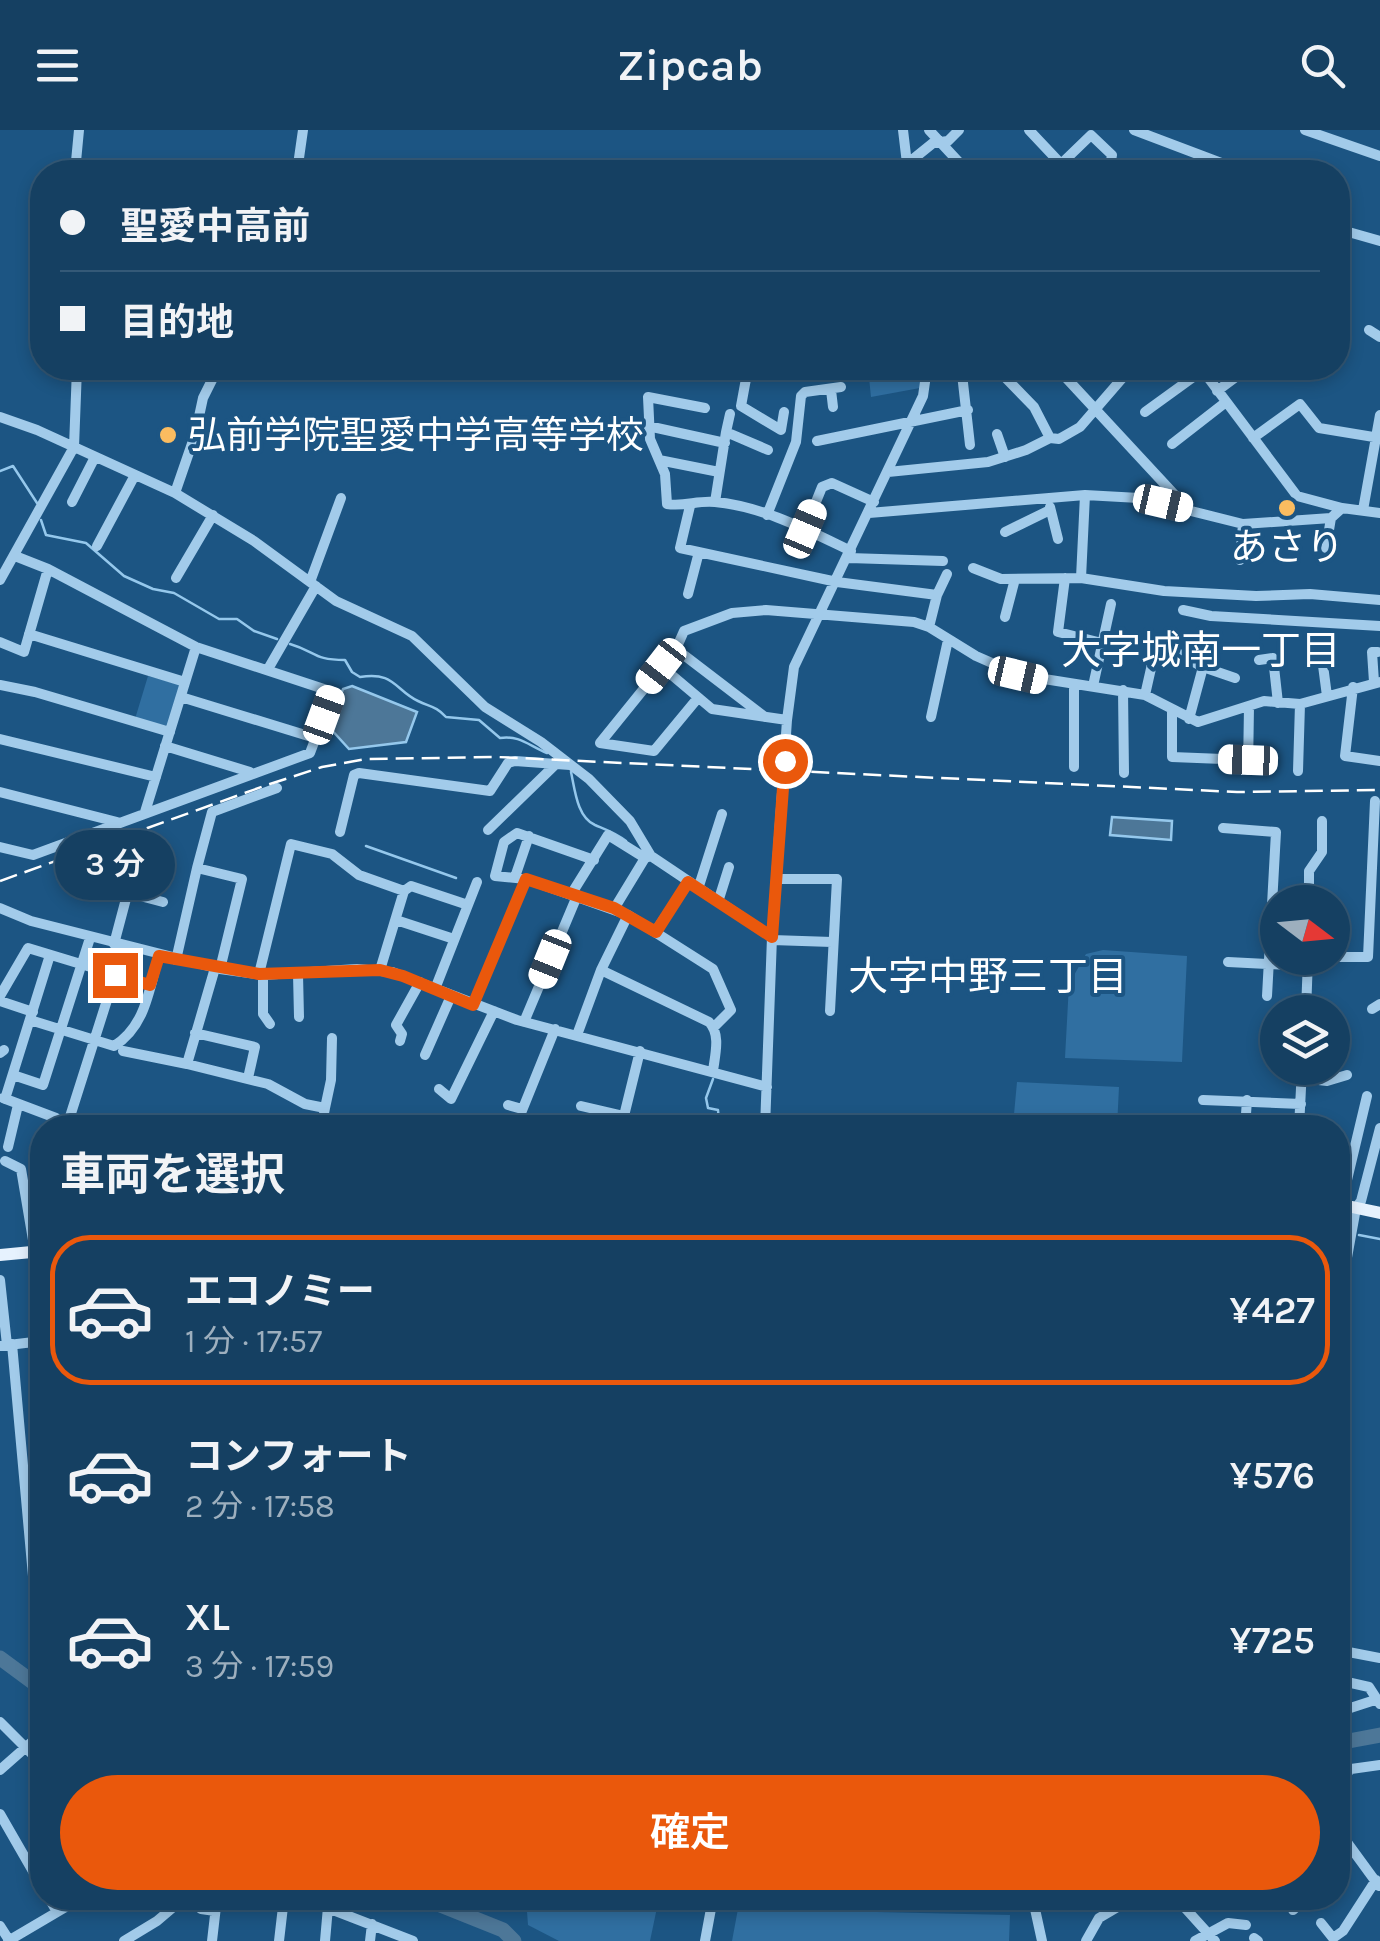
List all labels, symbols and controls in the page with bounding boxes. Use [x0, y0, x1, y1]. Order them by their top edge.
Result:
icon: menu [30, 38, 85, 93]
icon: search [1295, 38, 1350, 93]
text: Zipcab [617, 39, 763, 91]
text: 聖愛中高前 [120, 204, 310, 249]
text: 目的地 [120, 300, 234, 345]
place label: 弘前学院聖愛中学高等学校 [188, 413, 644, 458]
marker: 弘前学院聖愛中学高等学校 [157, 424, 179, 446]
car [1130, 482, 1196, 524]
car [779, 496, 831, 562]
marker: あさり [1276, 497, 1298, 519]
place label: あさり [1230, 525, 1344, 570]
district label: 大字城南一丁目 [1061, 627, 1341, 674]
car [631, 633, 691, 699]
car [985, 654, 1051, 696]
car [300, 682, 348, 748]
route start [763, 739, 808, 784]
car [1217, 744, 1279, 776]
callout: 3 分 [55, 830, 175, 900]
text: 3 分 [85, 846, 145, 883]
north arrow [1260, 885, 1350, 975]
map controls [1260, 885, 1350, 1085]
car [525, 926, 575, 992]
route end [93, 953, 138, 998]
district label: 大字中野三丁目 [848, 953, 1128, 1000]
button: layers [1260, 995, 1350, 1085]
text: 車両を選択 [60, 1149, 285, 1201]
icon: car [65, 1265, 155, 1355]
text: エコノミー [185, 1269, 375, 1314]
text: ¥427 [1230, 1288, 1315, 1333]
text: 1 分 · 17:57 [185, 1323, 322, 1360]
icon: car [65, 1430, 155, 1520]
text: コンフォート [185, 1434, 412, 1479]
text: ¥576 [1230, 1453, 1315, 1498]
text: 2 分 · 17:58 [185, 1488, 335, 1525]
icon: car [65, 1595, 155, 1685]
text: XL [185, 1595, 230, 1640]
text: ¥725 [1230, 1618, 1315, 1663]
text: 3 分 · 17:59 [185, 1648, 334, 1685]
button: 確定 [60, 1775, 1320, 1890]

